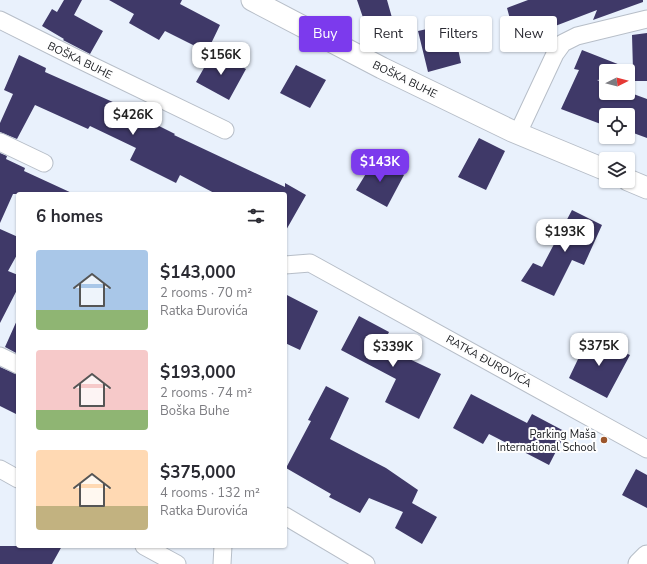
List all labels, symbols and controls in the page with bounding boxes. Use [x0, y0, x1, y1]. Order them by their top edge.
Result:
chip: Buy [299, 16, 352, 52]
chip: Rent [360, 16, 417, 52]
chip: Filters [425, 16, 492, 52]
chip: New [500, 16, 557, 52]
street label: BOŠKA BUHE [45, 37, 115, 83]
pin: $156K [193, 42, 249, 76]
text: $156K [201, 46, 241, 64]
street label: BOŠKA BUHE [370, 56, 440, 102]
north arrow [599, 64, 635, 100]
map controls [599, 64, 635, 188]
pin: $426K [105, 102, 161, 136]
text: $426K [113, 106, 153, 124]
button: locate [599, 108, 635, 144]
pin: $143K [352, 149, 408, 183]
button: layers [599, 152, 635, 188]
text: $143K [360, 153, 400, 171]
text: 6 homes [36, 205, 103, 228]
icon: filters [245, 205, 267, 227]
pin: $193K [537, 219, 593, 253]
text: $193K [545, 223, 585, 241]
text: $143,000 [160, 261, 236, 284]
icon: home [68, 266, 116, 314]
text: 2 rooms · 70 m² [160, 284, 252, 302]
text: Ratka Đurovića [160, 302, 248, 320]
street label: RATKA ĐUROVIĆA [443, 331, 535, 391]
pin: $375K [571, 333, 627, 367]
pin: $339K [365, 334, 421, 368]
text: $375K [579, 337, 619, 355]
text: $339K [373, 338, 413, 356]
text: $193,000 [160, 361, 236, 384]
icon: home [68, 366, 116, 414]
text: 2 rooms · 74 m² [160, 384, 252, 402]
text: Boška Buhe [160, 402, 229, 420]
place label: Parking Maša International School [497, 427, 597, 455]
marker: Parking Maša International School [599, 435, 609, 445]
text: $375,000 [160, 461, 236, 484]
icon: home [68, 466, 116, 514]
text: 4 rooms · 132 m² [160, 484, 260, 502]
text: Ratka Đurovića [160, 502, 248, 520]

